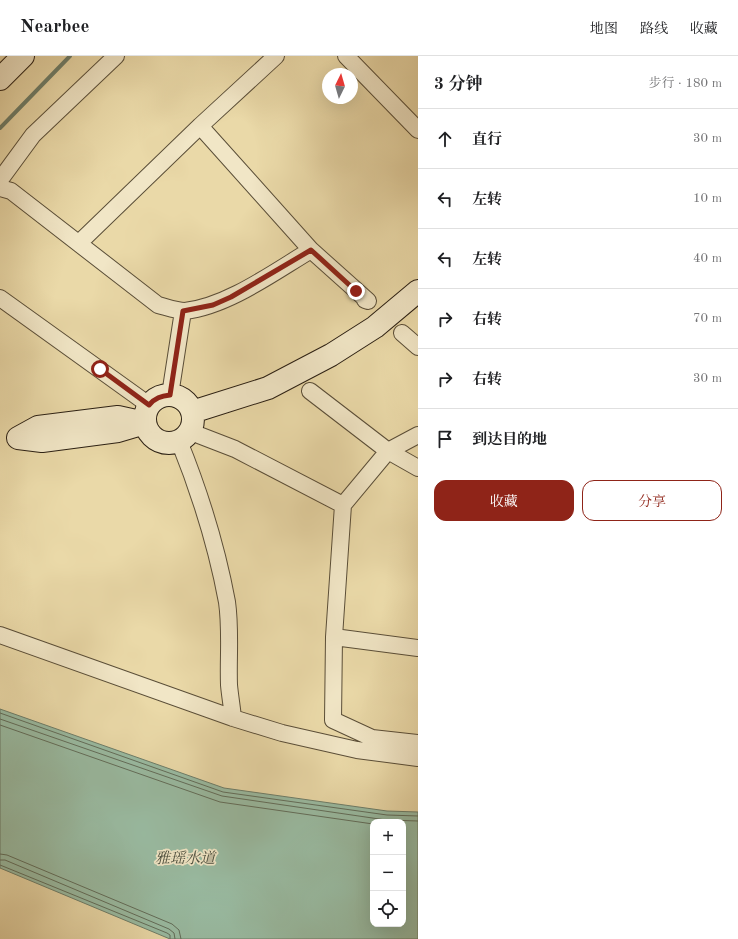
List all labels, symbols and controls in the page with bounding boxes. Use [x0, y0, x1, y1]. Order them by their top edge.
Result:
text: Nearbee [20, 18, 89, 37]
text: 地图 [590, 22, 618, 36]
text: 路线 [640, 22, 668, 36]
text: 收藏 [690, 22, 718, 36]
north arrow [322, 68, 358, 104]
text: 3 分钟 [434, 76, 483, 93]
text: 步行 · 180 m [648, 77, 722, 90]
icon: ahead [434, 128, 456, 150]
text: 30 m [693, 132, 722, 145]
text: 直行 [472, 133, 502, 148]
icon: left [434, 188, 456, 210]
text: 10 m [693, 192, 722, 205]
text: 左转 [472, 193, 502, 208]
icon: left [434, 248, 456, 270]
text: 40 m [693, 252, 722, 265]
text: 左转 [472, 253, 502, 268]
route end [347, 282, 365, 300]
icon: right [434, 308, 456, 330]
text: 70 m [693, 312, 722, 325]
text: 右转 [472, 313, 502, 328]
route start [91, 360, 109, 378]
icon: right [434, 368, 456, 390]
text: 30 m [693, 372, 722, 385]
text: 右转 [472, 373, 502, 388]
icon: arrive [434, 428, 456, 450]
text: 到达目的地 [472, 433, 547, 448]
button: 收藏 [434, 480, 574, 521]
button: 分享 [582, 480, 722, 521]
map controls [370, 819, 406, 927]
button: + [370, 819, 406, 855]
water label: 雅瑶水道 [155, 850, 217, 867]
button: − [370, 855, 406, 891]
button: locate [370, 891, 406, 927]

